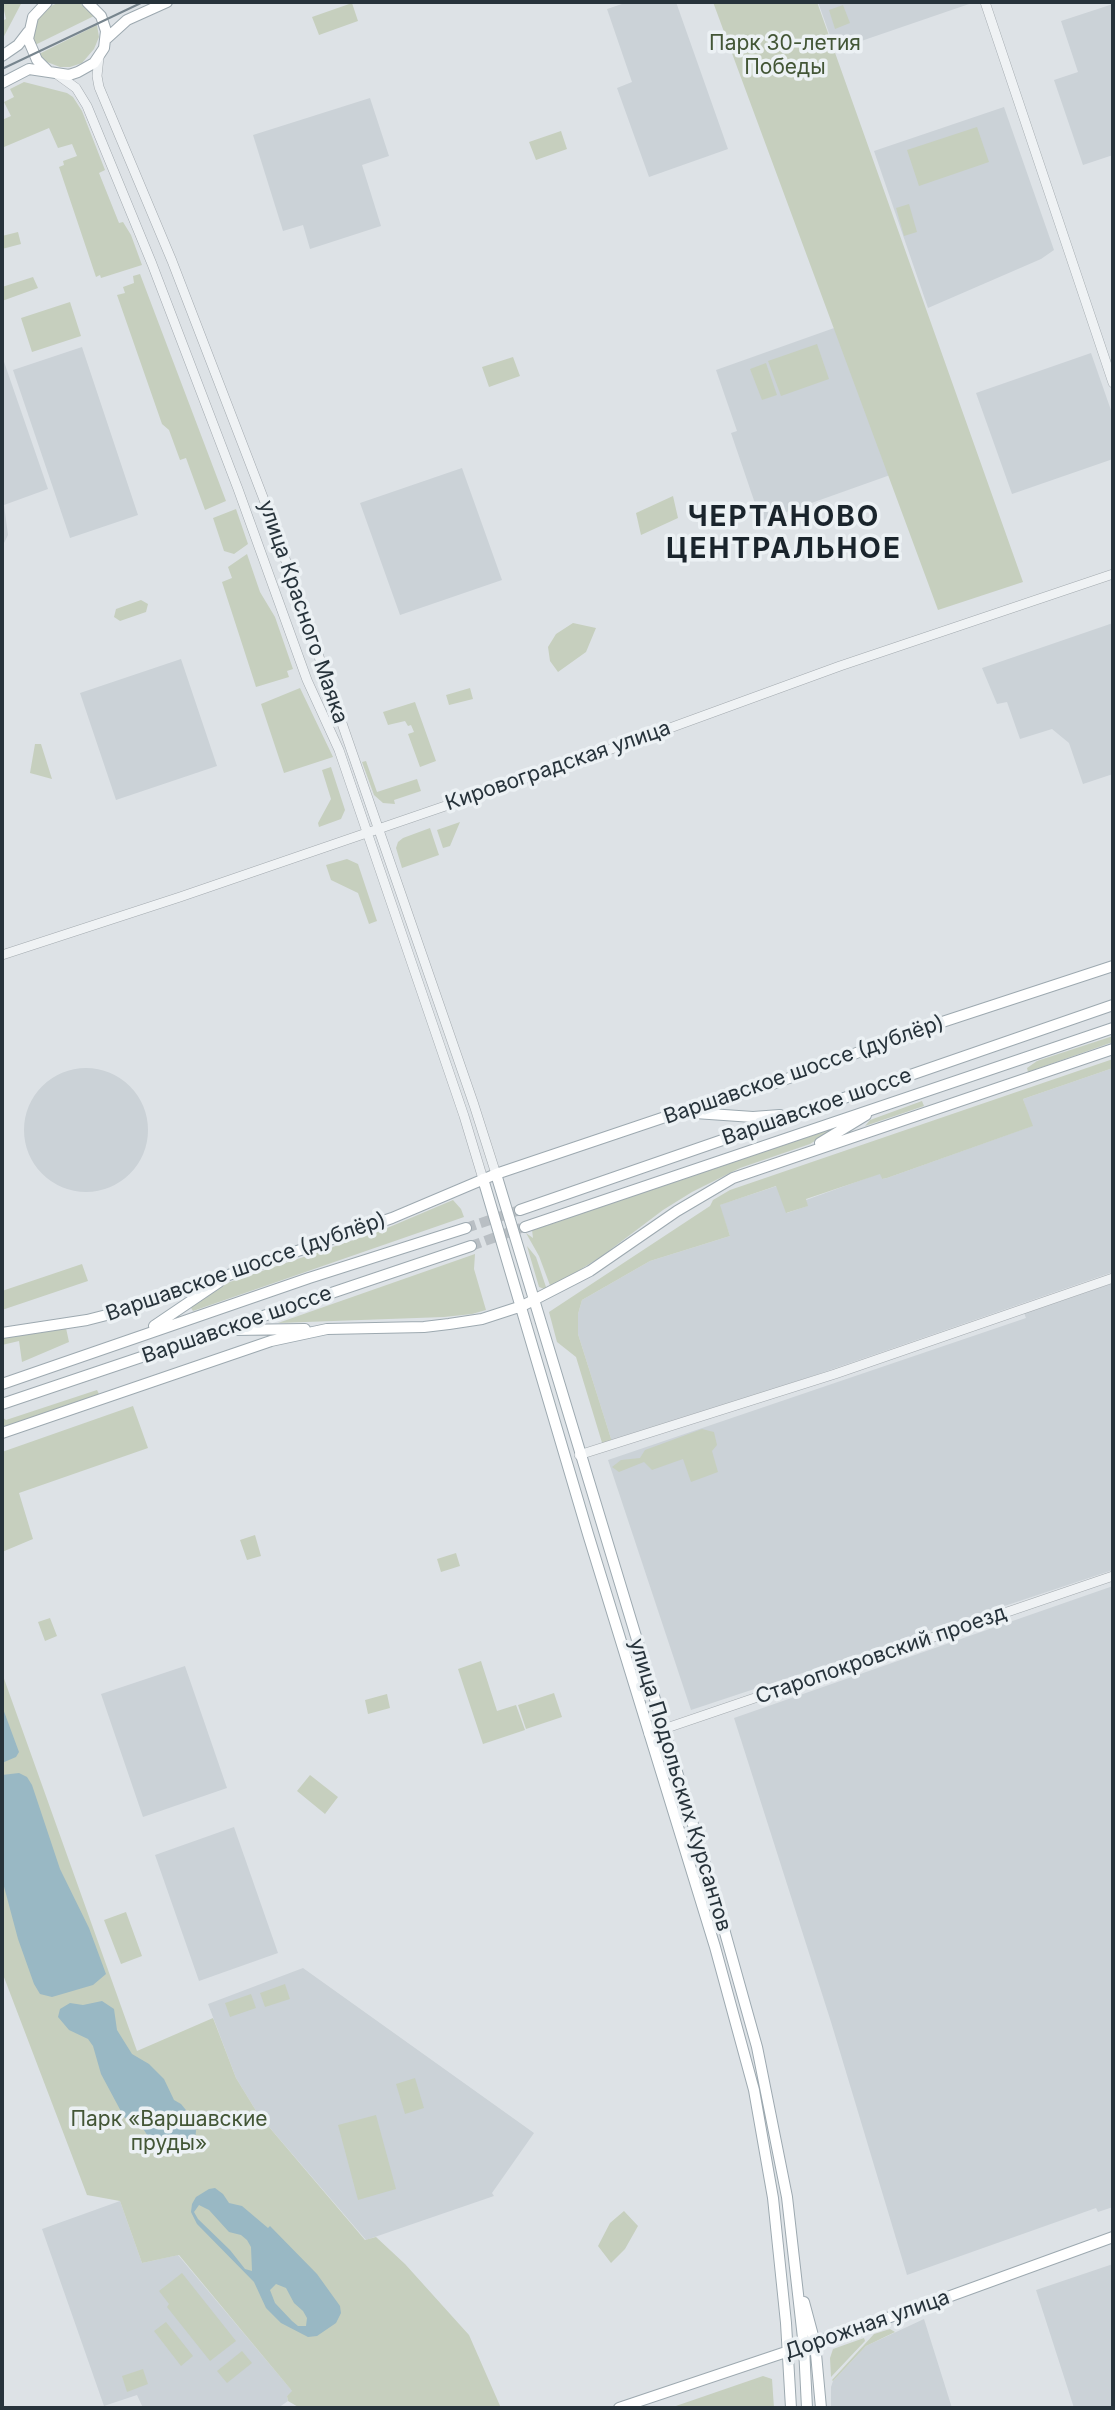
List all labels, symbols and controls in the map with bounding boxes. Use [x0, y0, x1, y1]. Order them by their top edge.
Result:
park label: Парк 30-летия Победы [709, 31, 861, 81]
street label: улица Красного Маяка [253, 497, 353, 727]
district label: ЧЕРТАНОВО ЦЕНТРАЛЬНОЕ [667, 501, 901, 567]
street label: Кировоградская улица [442, 716, 674, 816]
street label: Варшавское шоссе (дублёр) [661, 1010, 947, 1130]
street label: Варшавское шоссе [719, 1063, 915, 1151]
street label: Варшавское шоссе (дублёр) [103, 1207, 389, 1327]
street label: Варшавское шоссе [139, 1281, 335, 1369]
street label: Старопокровский проезд [752, 1600, 1010, 1710]
street label: улица Подольских Курсантов [623, 1636, 737, 1934]
park label: Парк «Варшавские пруды» [70, 2107, 268, 2157]
street label: Дорожная улица [781, 2285, 953, 2365]

